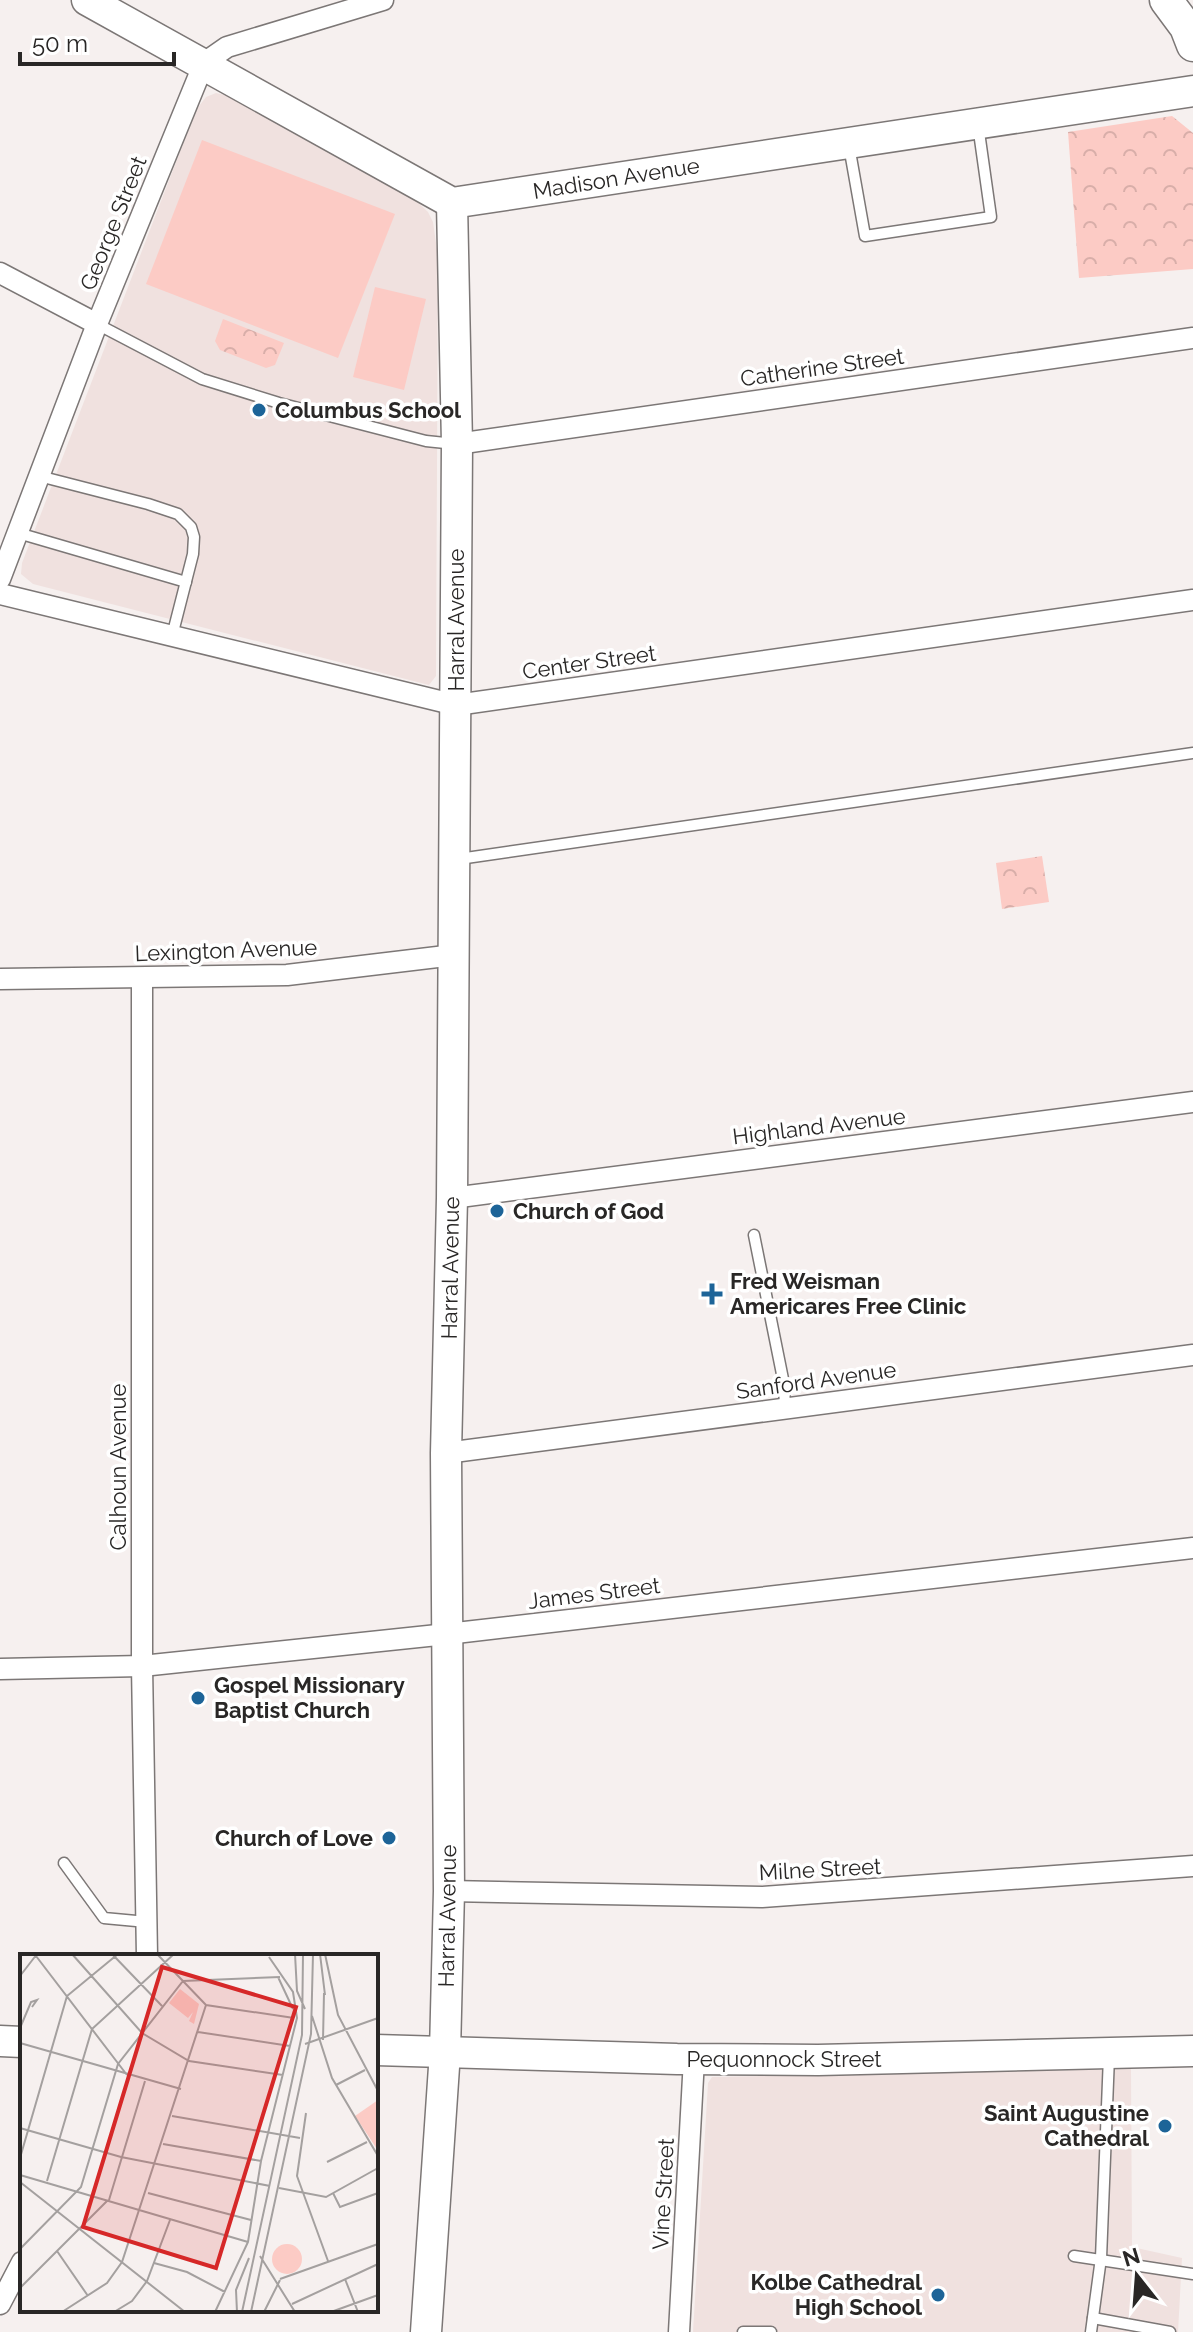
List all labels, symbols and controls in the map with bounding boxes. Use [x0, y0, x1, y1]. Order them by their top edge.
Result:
scale bar [20, 16, 174, 66]
text: 50 m [32, 29, 88, 58]
street label: George Street [74, 152, 152, 294]
street label: Madison Avenue [531, 152, 701, 204]
street label: Catherine Street [739, 343, 906, 391]
place label: Columbus School [275, 397, 462, 423]
marker: Columbus School [250, 401, 268, 419]
street label: Harral Avenue [443, 548, 469, 691]
street label: Center Street [521, 640, 658, 684]
street label: Lexington Avenue [134, 934, 318, 966]
street label: Highland Avenue [731, 1102, 907, 1150]
street label: Harral Avenue [436, 1196, 464, 1340]
place label: Church of God [513, 1198, 664, 1224]
marker: Church of God [488, 1202, 506, 1220]
place label: Fred Weisman Americares Free Clinic [730, 1268, 966, 1319]
marker: Fred Weisman Americares Free Clinic [701, 1283, 723, 1305]
street label: Sanford Avenue [734, 1356, 898, 1404]
street label: Calhoun Avenue [105, 1383, 131, 1551]
street label: James Street [527, 1572, 662, 1614]
place label: Gospel Missionary Baptist Church [214, 1672, 405, 1723]
marker: Gospel Missionary Baptist Church [189, 1689, 207, 1707]
place label: Church of Love [215, 1825, 373, 1851]
marker: Church of Love [380, 1829, 398, 1847]
street label: Harral Avenue [433, 1844, 461, 1988]
street label: Milne Street [758, 1853, 882, 1885]
inset map [20, 1954, 378, 2312]
street label: Pequonnock Street [686, 2046, 882, 2072]
place label: Saint Augustine Cathedral [984, 2100, 1150, 2151]
marker: Saint Augustine Cathedral [1156, 2117, 1174, 2135]
street label: Vine Street [647, 2137, 679, 2251]
north arrow [1097, 2236, 1177, 2316]
text: N [1119, 2242, 1143, 2272]
place label: Kolbe Cathedral High School [751, 2269, 923, 2320]
marker: Kolbe Cathedral High School [929, 2286, 947, 2304]

